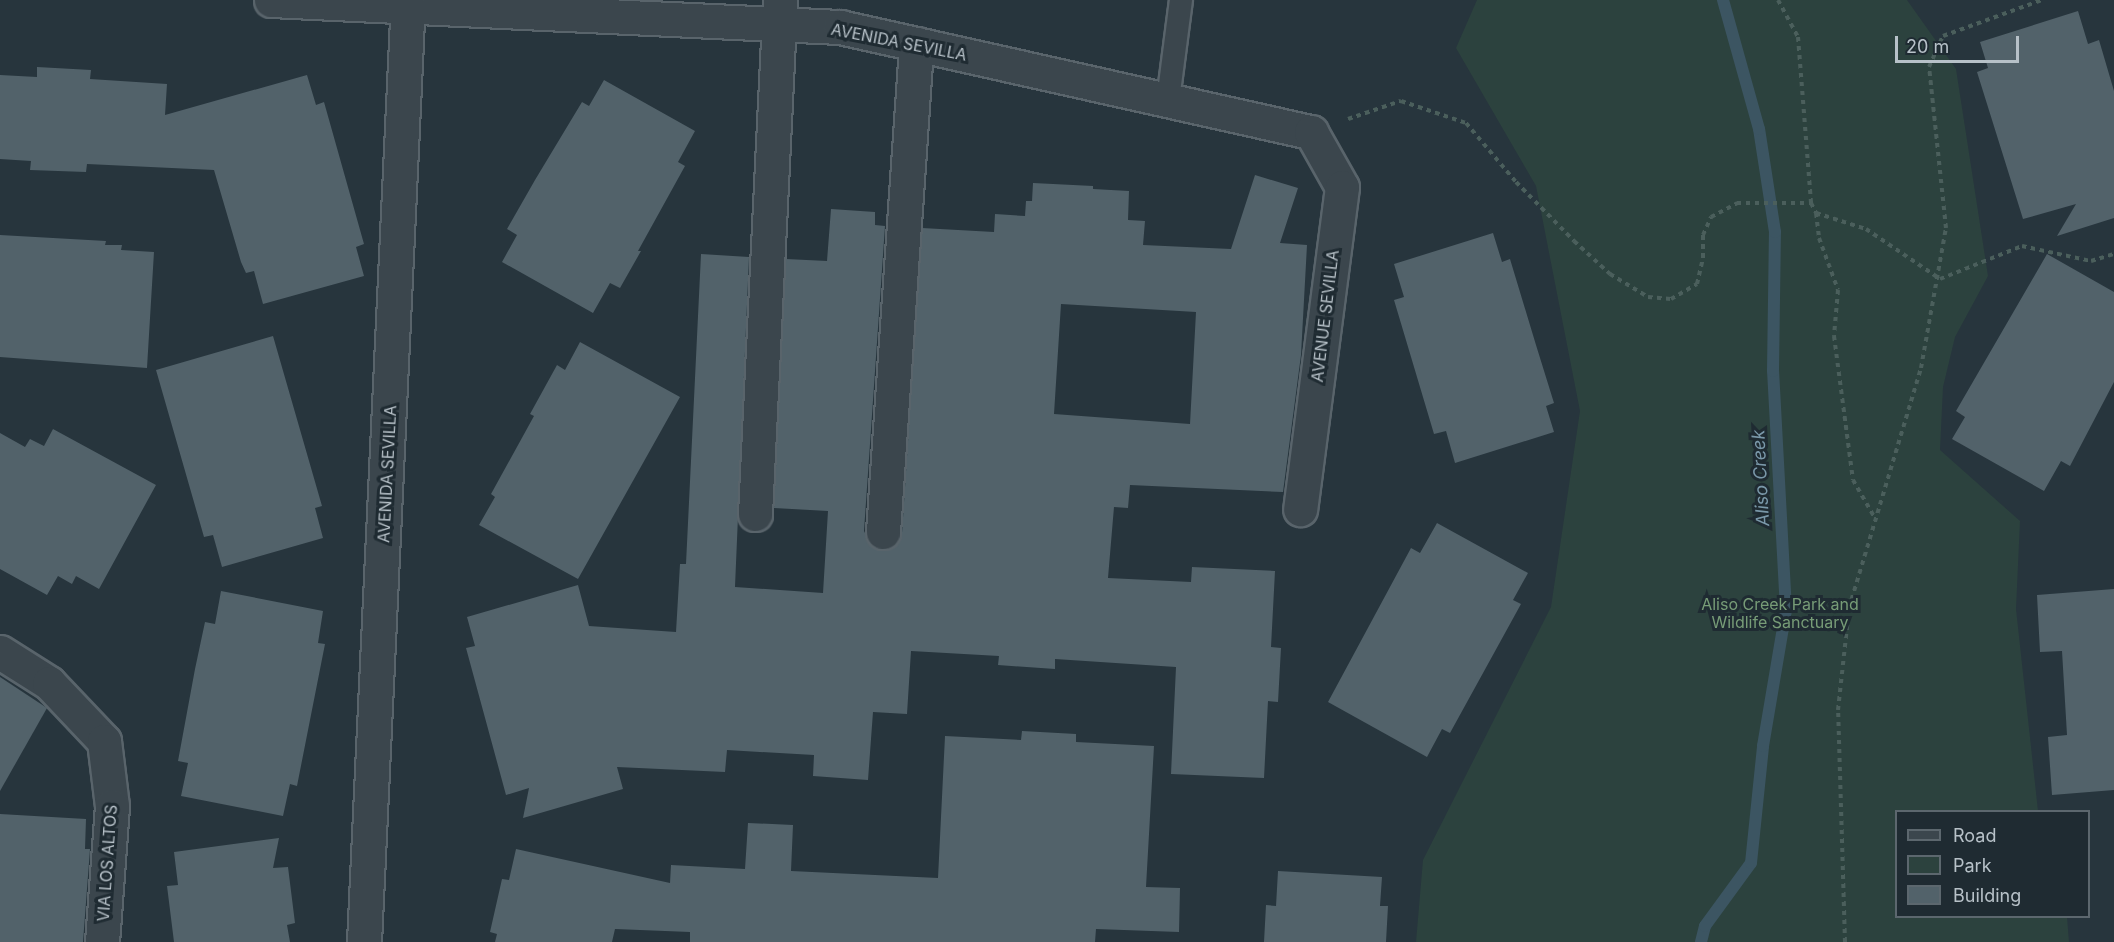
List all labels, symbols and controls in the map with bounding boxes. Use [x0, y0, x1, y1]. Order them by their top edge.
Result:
street label: AVENIDA SEVILLA [830, 19, 968, 65]
scale bar [1898, 24, 2022, 62]
text: 20 m [1906, 36, 1949, 57]
street label: AVENUE SEVILLA [1307, 249, 1343, 383]
street label: AVENIDA SEVILLA [374, 405, 400, 543]
water label: Aliso Creek [1748, 429, 1774, 527]
park label: Aliso Creek Park and Wildlife Sanctuary [1701, 594, 1859, 632]
street label: VIA LOS ALTOS [93, 804, 121, 922]
legend [1895, 810, 2090, 918]
text: Road [1953, 825, 1996, 846]
text: Park [1953, 855, 1992, 876]
text: Building [1953, 885, 2021, 906]

